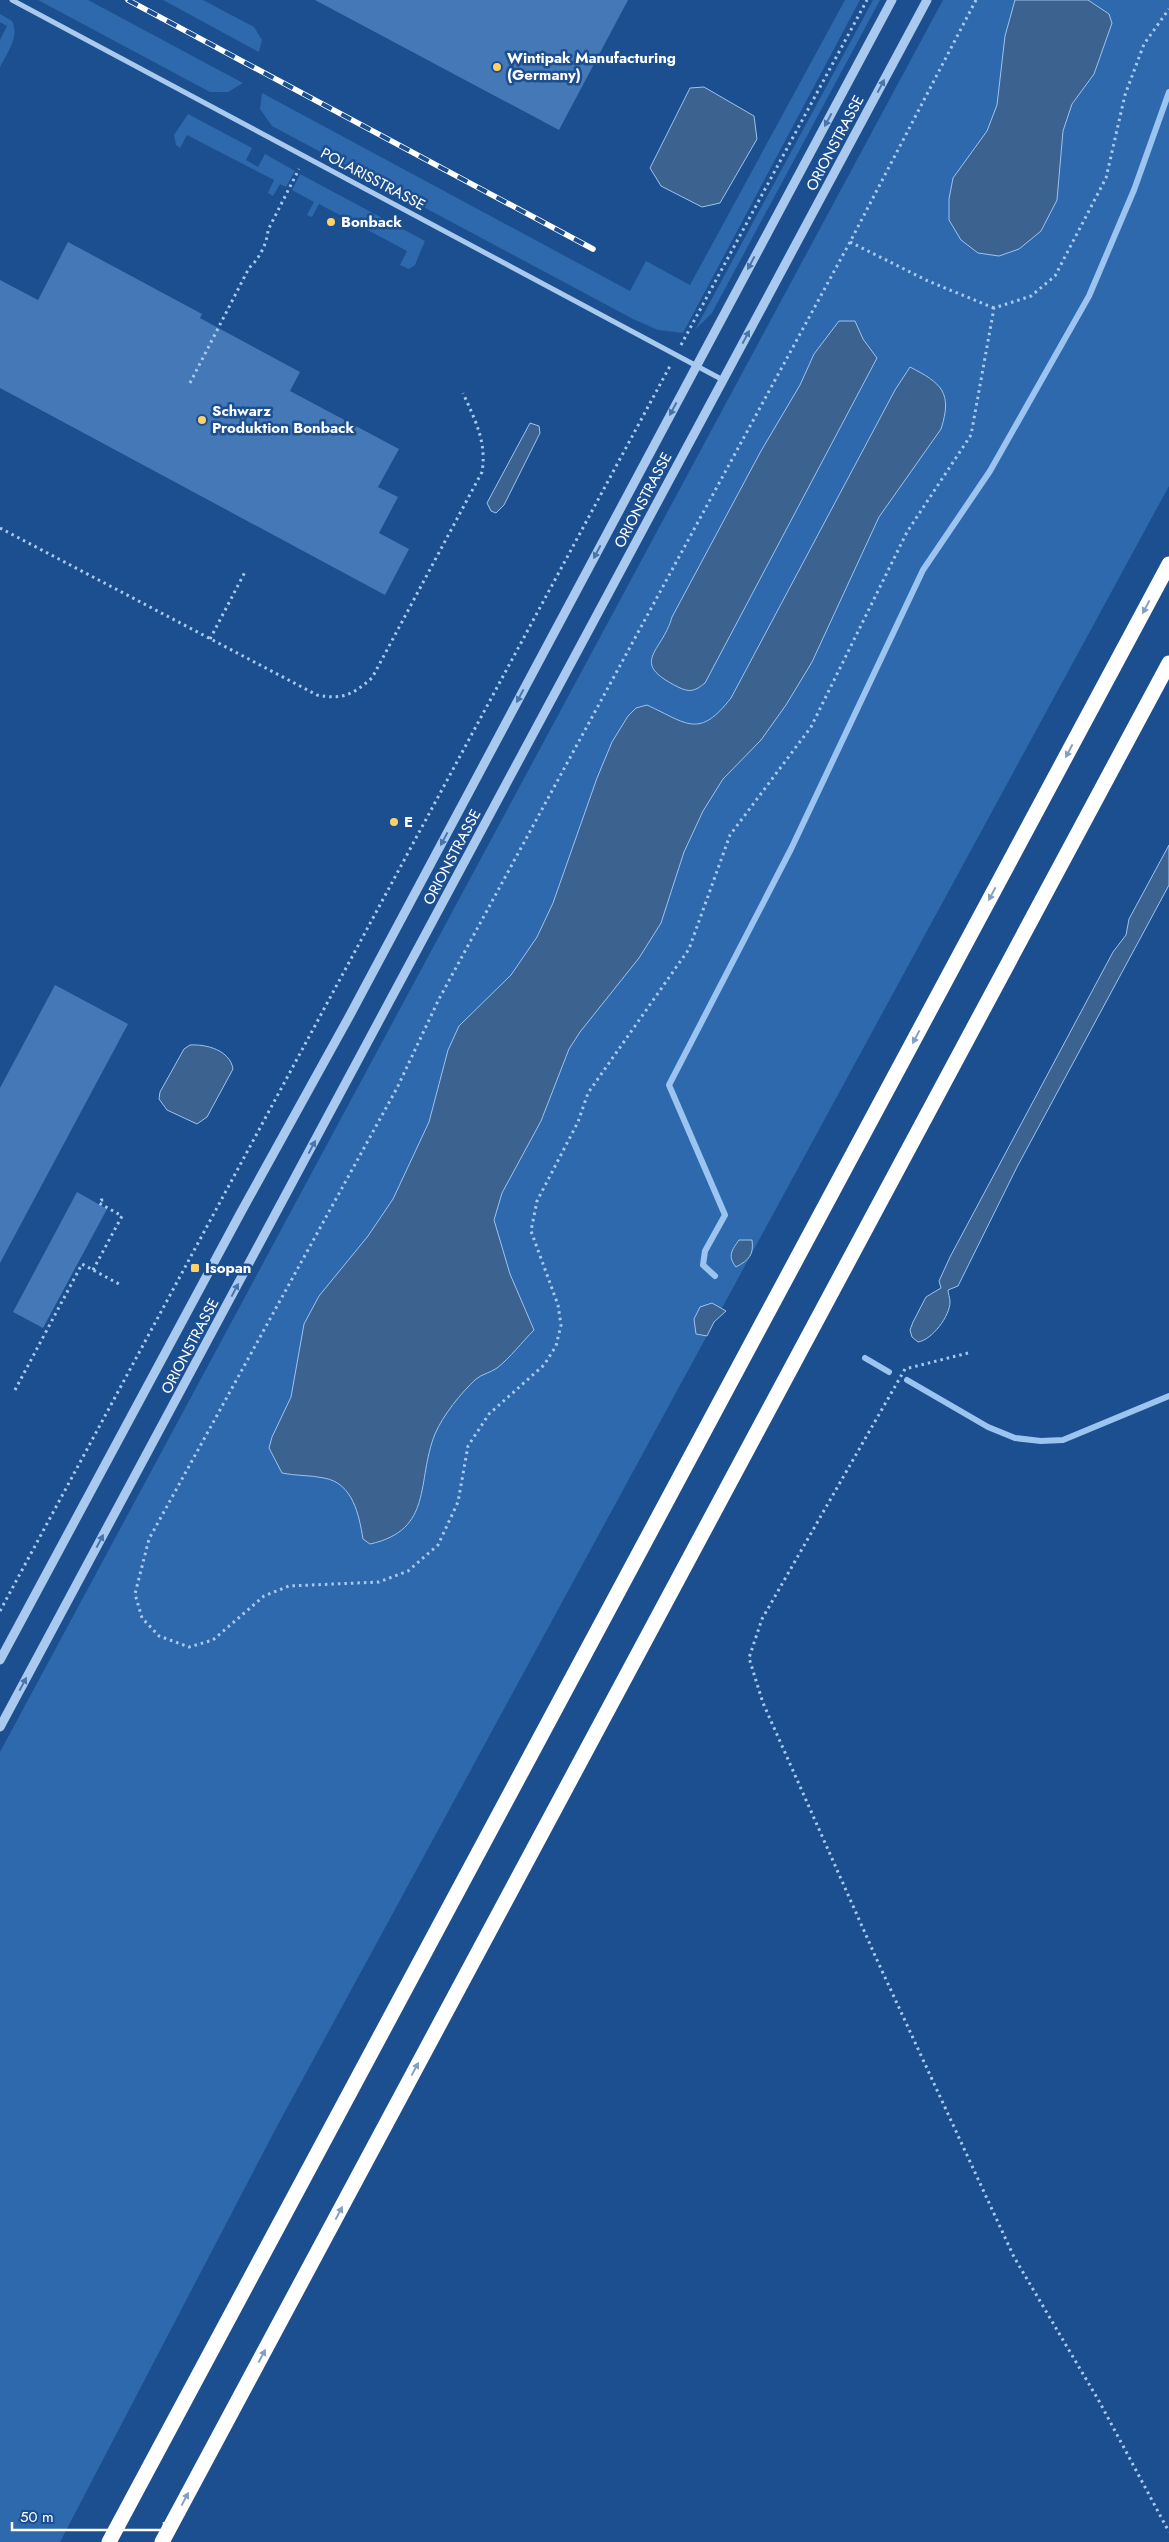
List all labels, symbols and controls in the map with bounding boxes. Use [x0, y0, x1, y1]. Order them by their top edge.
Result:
place label: Wintipak Manufacturing (Germany) [507, 47, 676, 86]
marker: Wintipak Manufacturing (Germany) [491, 61, 503, 73]
one-way arrow [877, 79, 885, 94]
street label: ORIONSTRASSE [801, 91, 869, 195]
one-way arrow [824, 113, 832, 127]
street label: POLARISSTRASSE [317, 142, 429, 216]
place label: Bonback [341, 211, 402, 233]
marker: Bonback [325, 216, 337, 228]
one-way arrow [747, 256, 755, 270]
one-way arrow [742, 330, 750, 345]
place label: Schwarz Produktion Bonback [212, 400, 354, 439]
one-way arrow [669, 401, 677, 416]
marker: Schwarz Produktion Bonback [196, 414, 208, 426]
street label: ORIONSTRASSE [609, 448, 677, 552]
one-way arrow [593, 545, 601, 559]
one-way arrow [1142, 600, 1150, 615]
one-way arrow [516, 688, 524, 703]
one-way arrow [1065, 743, 1073, 758]
street label: ORIONSTRASSE [418, 805, 486, 909]
place label: E [404, 811, 413, 833]
marker: E [388, 816, 400, 828]
one-way arrow [440, 832, 448, 846]
one-way arrow [988, 887, 997, 901]
one-way arrow [912, 1030, 920, 1044]
one-way arrow [308, 1139, 316, 1154]
place label: Isopan [205, 1257, 251, 1279]
marker: Isopan [189, 1262, 201, 1274]
one-way arrow [231, 1283, 240, 1297]
street label: ORIONSTRASSE [156, 1294, 224, 1398]
one-way arrow [96, 1534, 104, 1548]
one-way arrow [19, 1677, 27, 1691]
one-way arrow [411, 2063, 420, 2076]
one-way arrow [335, 2205, 343, 2220]
one-way arrow [258, 2349, 266, 2363]
one-way arrow [181, 2492, 189, 2506]
scale bar [12, 2500, 165, 2532]
text: 50 m [20, 2506, 54, 2528]

